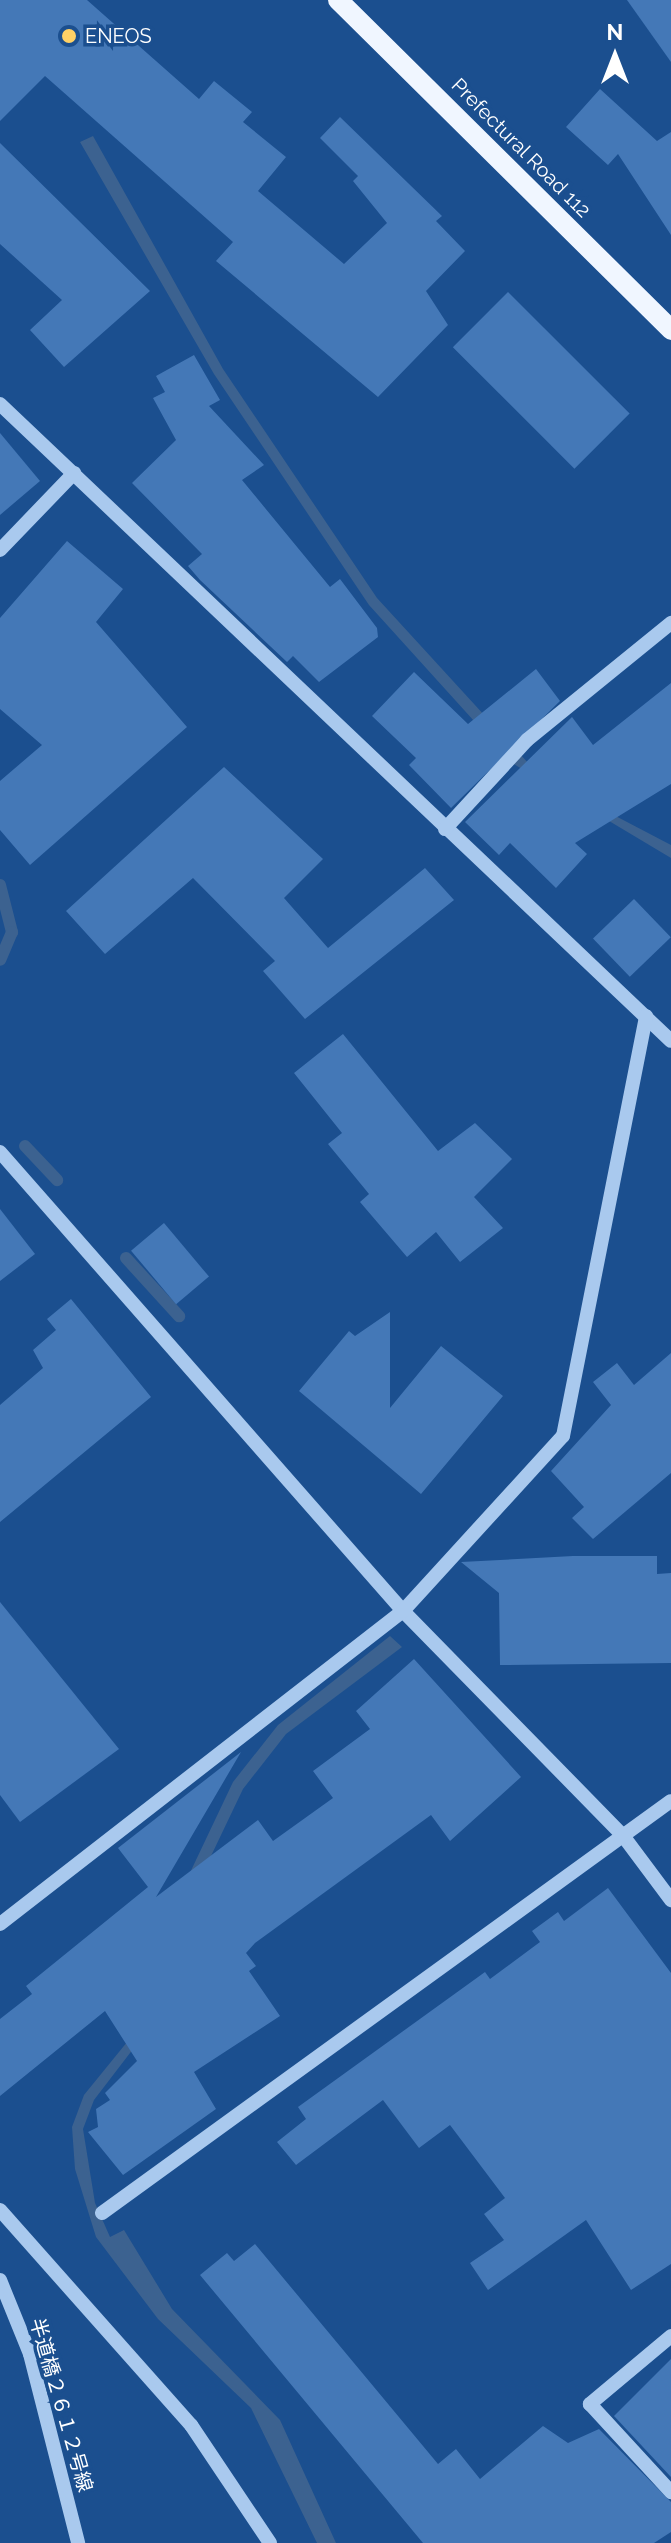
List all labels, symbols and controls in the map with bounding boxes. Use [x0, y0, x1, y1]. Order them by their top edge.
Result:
north arrow [575, 16, 655, 96]
text: N [607, 19, 623, 45]
place label: ENEOS [85, 24, 152, 48]
marker: ENEOS [60, 27, 78, 45]
street label: Prefectural Road 112 [446, 73, 596, 223]
street label: 半道橋２６１２号線 [25, 2315, 97, 2495]

